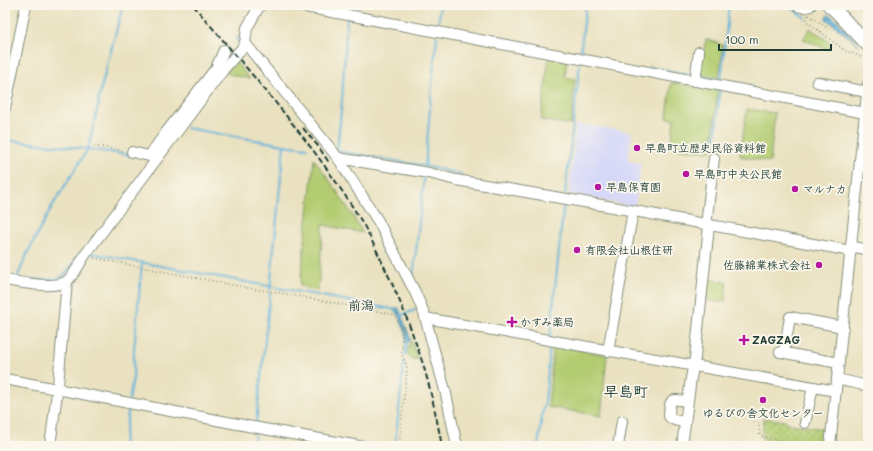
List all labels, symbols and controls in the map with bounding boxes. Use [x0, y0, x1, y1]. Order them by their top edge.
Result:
scale bar [719, 26, 831, 52]
text: 100 m [725, 31, 759, 47]
place label: 早島町立歴史民俗資料館 [645, 140, 766, 155]
marker: 早島町立歴史民俗資料館 [632, 143, 642, 153]
place label: 早島町中央公民館 [694, 166, 782, 181]
marker: 早島町中央公民館 [681, 169, 691, 179]
place label: 早島保育園 [606, 179, 661, 194]
place label: マルナカ [803, 181, 847, 196]
marker: 早島保育園 [593, 182, 603, 192]
marker: マルナカ [790, 184, 800, 194]
place label: 有限会社山根住研 [585, 242, 673, 257]
marker: 有限会社山根住研 [572, 245, 582, 255]
place label: 佐藤綿業株式会社 [723, 257, 811, 272]
marker: 佐藤綿業株式会社 [814, 260, 824, 270]
district label: 前潟 [348, 296, 374, 313]
place label: かすみ薬局 [520, 314, 574, 329]
marker: かすみ薬局 [507, 317, 517, 327]
place label: ZAGZAG [752, 332, 800, 347]
marker: ZAGZAG [739, 335, 749, 345]
district label: 早島町 [603, 381, 649, 401]
marker: ゆるびの舎文化センター [758, 395, 768, 405]
place label: ゆるびの舎文化センター [703, 405, 824, 420]

